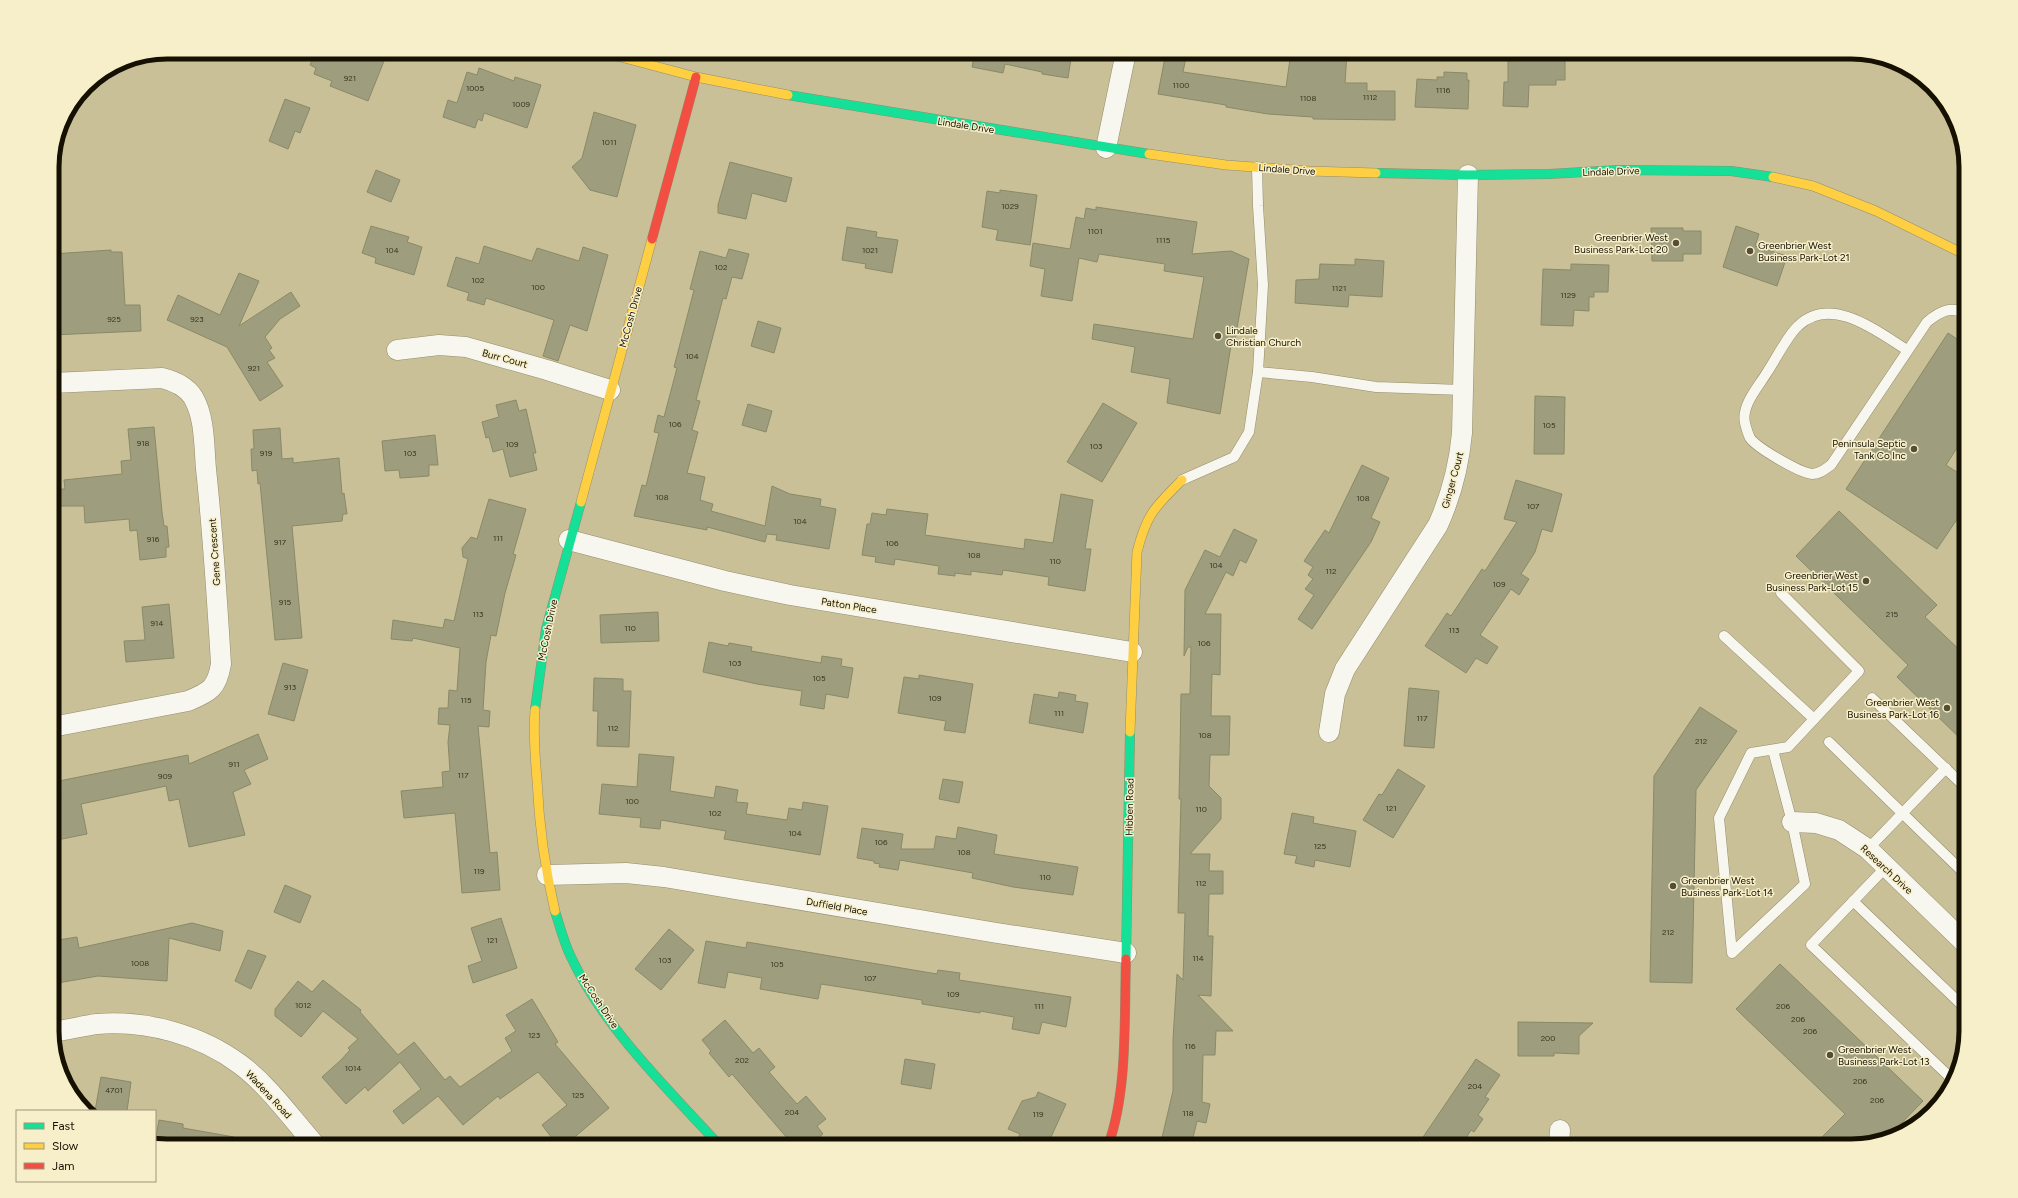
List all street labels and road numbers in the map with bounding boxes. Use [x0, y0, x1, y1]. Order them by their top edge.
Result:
street label: Lindale Drive [937, 115, 996, 136]
street label: Lindale Drive [1258, 161, 1317, 178]
street label: Lindale Drive [1582, 164, 1640, 179]
street label: McCosh Drive [616, 285, 645, 349]
street label: Burr Court [481, 346, 529, 371]
street label: Ginger Court [1439, 450, 1466, 510]
street label: Gene Crescent [206, 518, 223, 586]
street label: Patton Place [820, 595, 878, 616]
street label: McCosh Drive [535, 598, 560, 662]
street label: Hibben Road [1122, 778, 1137, 836]
street label: Research Drive [1858, 842, 1916, 897]
street label: Duffield Place [805, 895, 869, 918]
street label: McCosh Drive [576, 972, 622, 1031]
street label: Wadena Road [243, 1067, 295, 1121]

